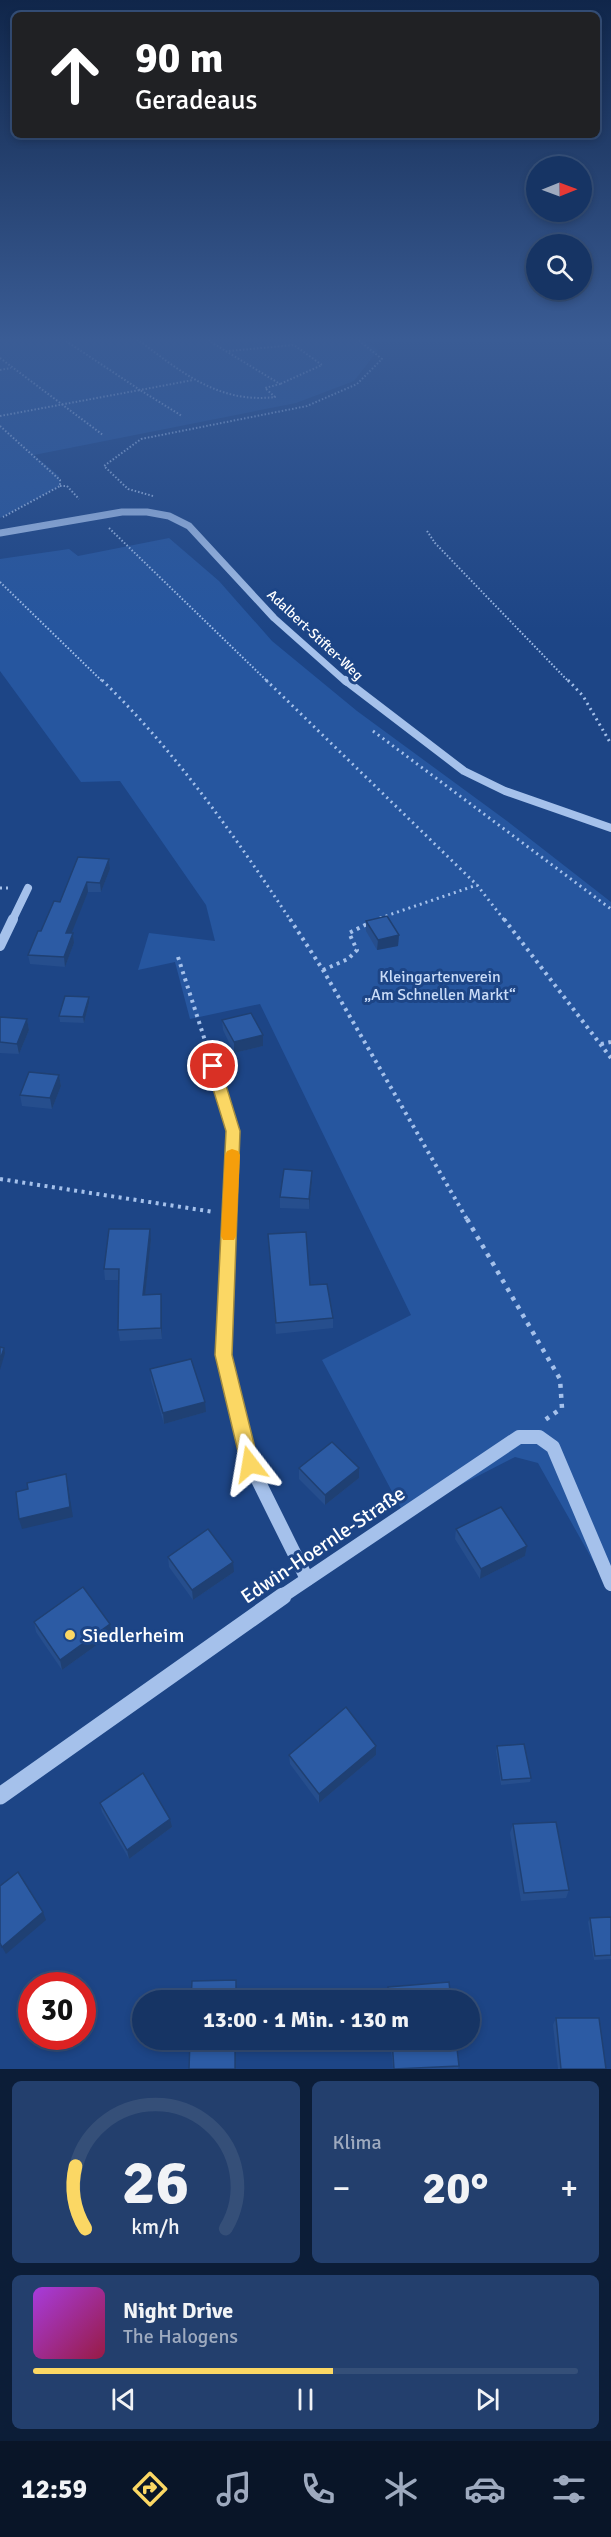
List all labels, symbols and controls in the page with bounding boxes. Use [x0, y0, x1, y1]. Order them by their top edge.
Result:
text: 90 m [135, 33, 224, 84]
icon: ahead [36, 36, 114, 114]
text: Geradeaus [135, 84, 257, 117]
north arrow [526, 156, 592, 222]
map controls [526, 156, 592, 300]
button: search [526, 234, 592, 300]
street label: Adalbert-Stifter-Weg [263, 586, 367, 684]
park label: Kleingartenverein „Am Schnellen Markt“ [364, 967, 516, 1005]
pin [187, 1040, 238, 1091]
icon: arrive [196, 1049, 229, 1082]
position arrow [218, 1432, 282, 1496]
street label: Edwin-Hoernle-Straße [236, 1481, 410, 1609]
place label: Siedlerheim [82, 1623, 184, 1648]
marker: Siedlerheim [63, 1628, 77, 1642]
speed limit sign: 30 [18, 1972, 96, 2050]
text: 13:00 · 1 Min. · 130 m [203, 2006, 409, 2033]
text: Klima [333, 2130, 382, 2155]
text: 26 [122, 2144, 189, 2221]
text: 20° [422, 2161, 489, 2216]
text: − [333, 2168, 350, 2209]
text: + [560, 2168, 578, 2209]
text: km/h [131, 2214, 180, 2240]
text: Night Drive [123, 2297, 233, 2324]
text: The Halogens [123, 2324, 238, 2349]
icon: previous [107, 2383, 140, 2416]
icon: pause [289, 2383, 322, 2416]
icon: next [471, 2383, 504, 2416]
icon: directions [129, 2468, 171, 2510]
icon: music [213, 2468, 255, 2510]
icon: phone [297, 2468, 339, 2510]
icon: climate [380, 2468, 422, 2510]
icon: car [464, 2468, 506, 2510]
icon: filters [548, 2468, 590, 2510]
text: 12:59 [21, 2473, 87, 2506]

